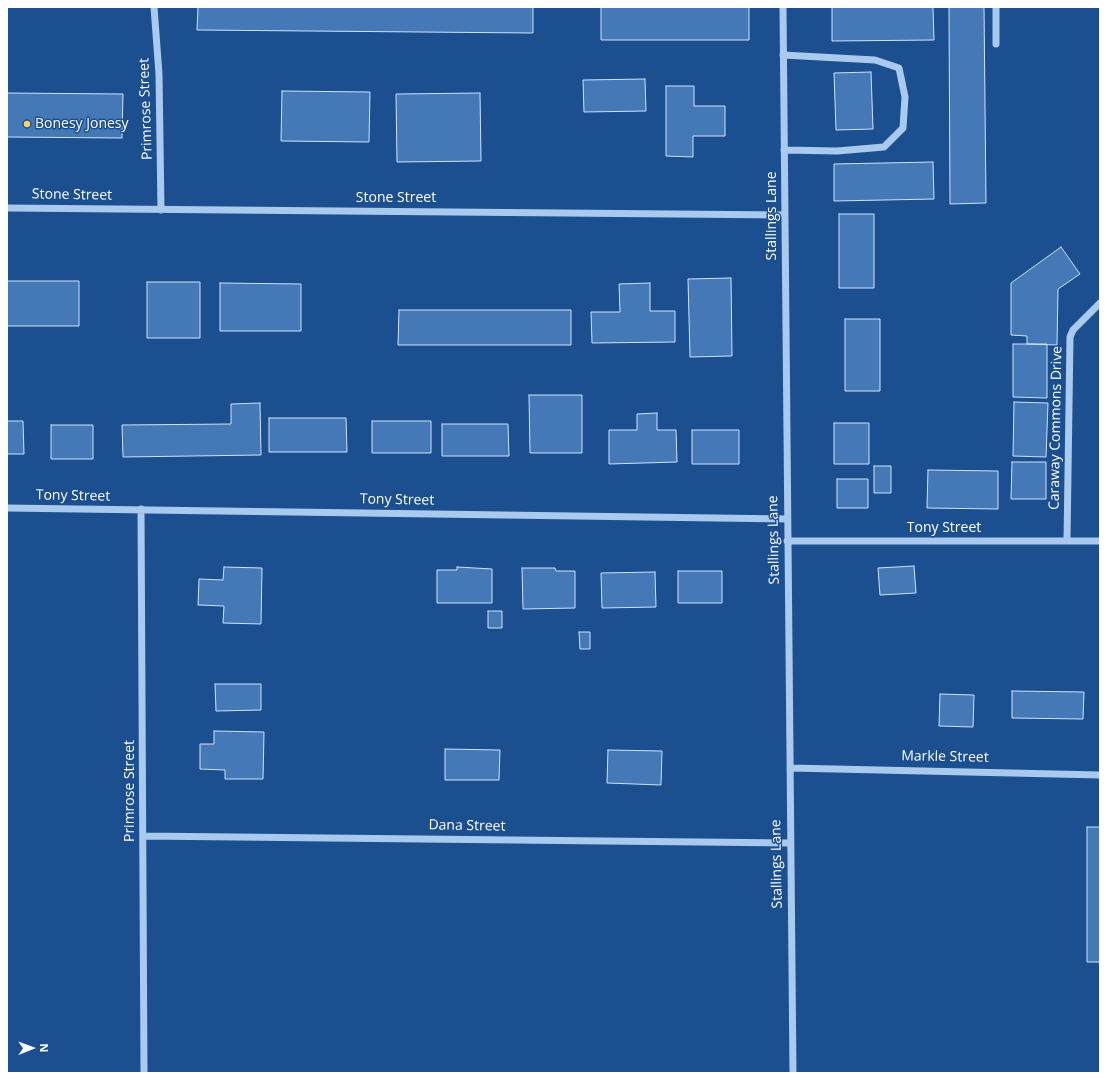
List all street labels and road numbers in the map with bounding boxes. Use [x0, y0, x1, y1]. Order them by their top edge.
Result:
street label: Primrose Street [136, 58, 156, 160]
street label: Stallings Lane [764, 171, 780, 261]
street label: Stone Street [32, 186, 112, 204]
street label: Stone Street [356, 190, 436, 206]
street label: Caraway Commons Drive [1046, 346, 1066, 510]
street label: Tony Street [36, 487, 110, 505]
street label: Tony Street [360, 491, 434, 509]
street label: Stallings Lane [765, 495, 783, 585]
street label: Tony Street [907, 520, 981, 536]
street label: Primrose Street [122, 740, 138, 842]
street label: Markle Street [901, 748, 989, 766]
street label: Dana Street [428, 817, 506, 835]
street label: Stallings Lane [768, 819, 786, 909]

